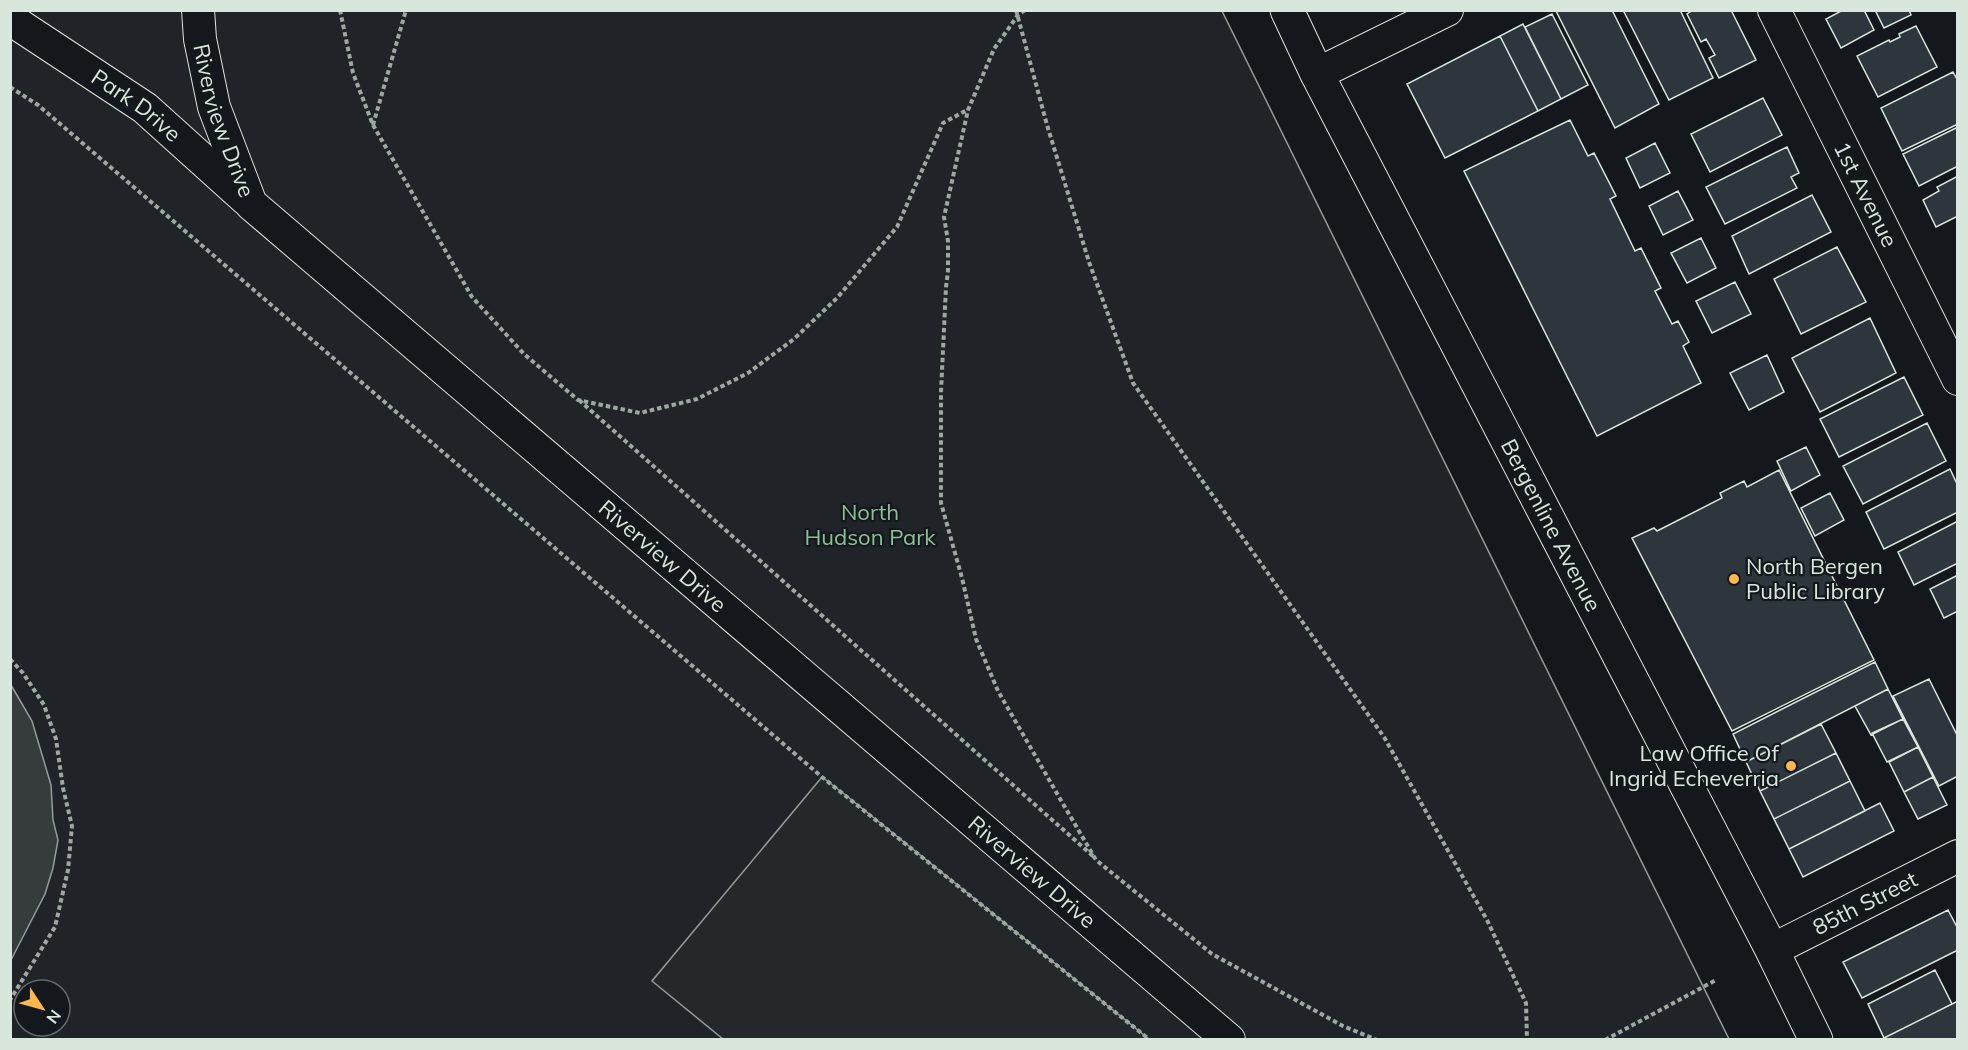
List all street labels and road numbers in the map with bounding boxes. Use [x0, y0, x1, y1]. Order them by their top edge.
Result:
street label: Riverview Drive [187, 41, 261, 201]
street label: Park Drive [86, 63, 187, 148]
street label: 1st Avenue [1828, 137, 1904, 252]
street label: Bergenline Avenue [1495, 434, 1608, 616]
street label: Riverview Drive [593, 494, 732, 618]
street label: Riverview Drive [962, 809, 1102, 934]
street label: 85th Street [1808, 865, 1922, 941]

